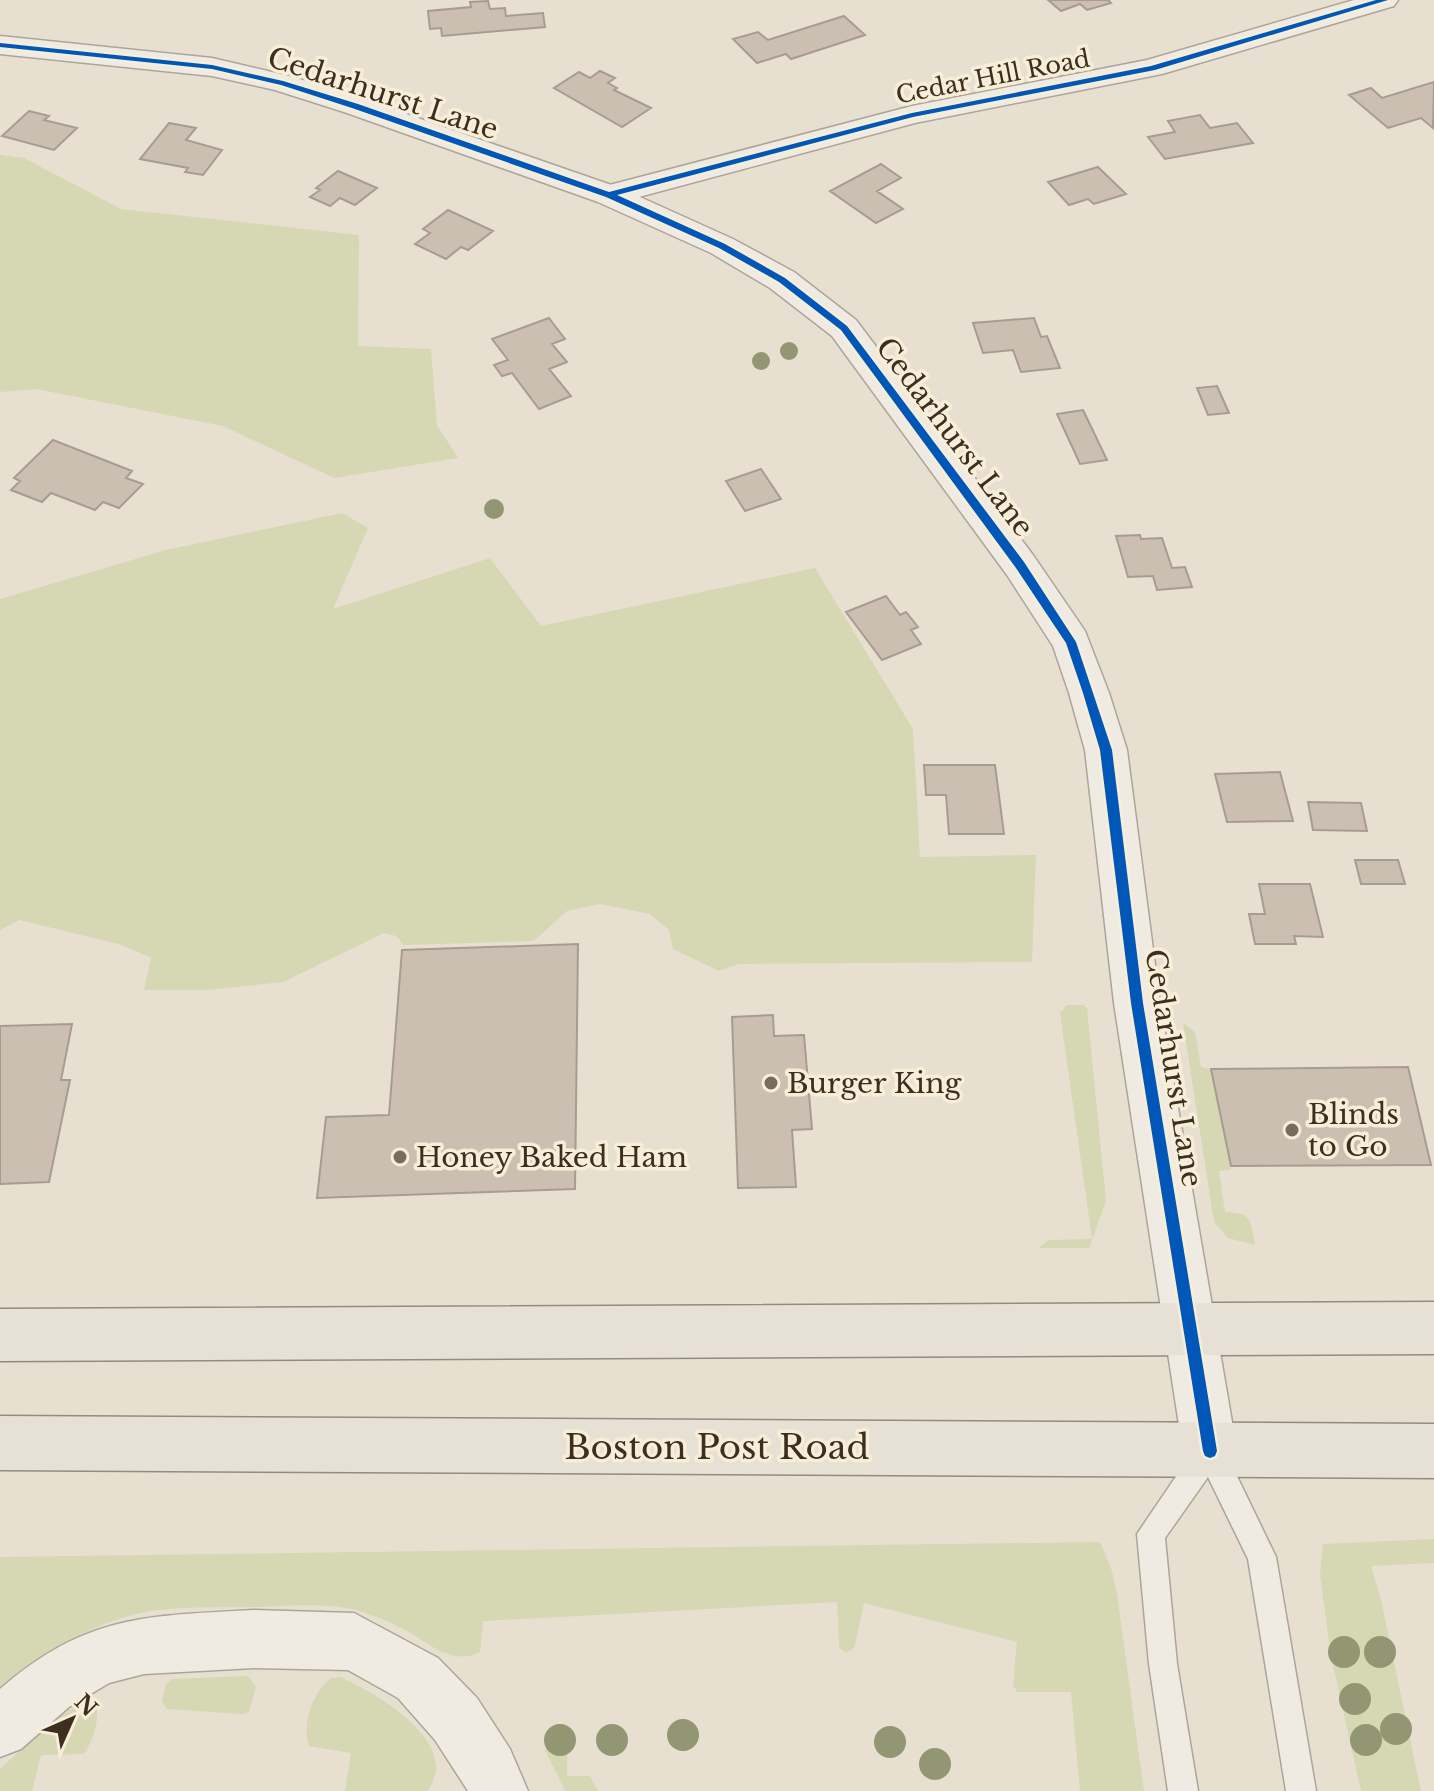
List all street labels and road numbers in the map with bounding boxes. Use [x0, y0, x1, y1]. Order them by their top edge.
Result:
street label: Cedarhurst Lane [263, 40, 502, 147]
street label: Cedar Hill Road [893, 43, 1092, 110]
street label: Cedarhurst Lane [868, 331, 1041, 544]
street label: Cedarhurst Lane [1137, 947, 1210, 1189]
street label: Boston Post Road [564, 1426, 870, 1468]

